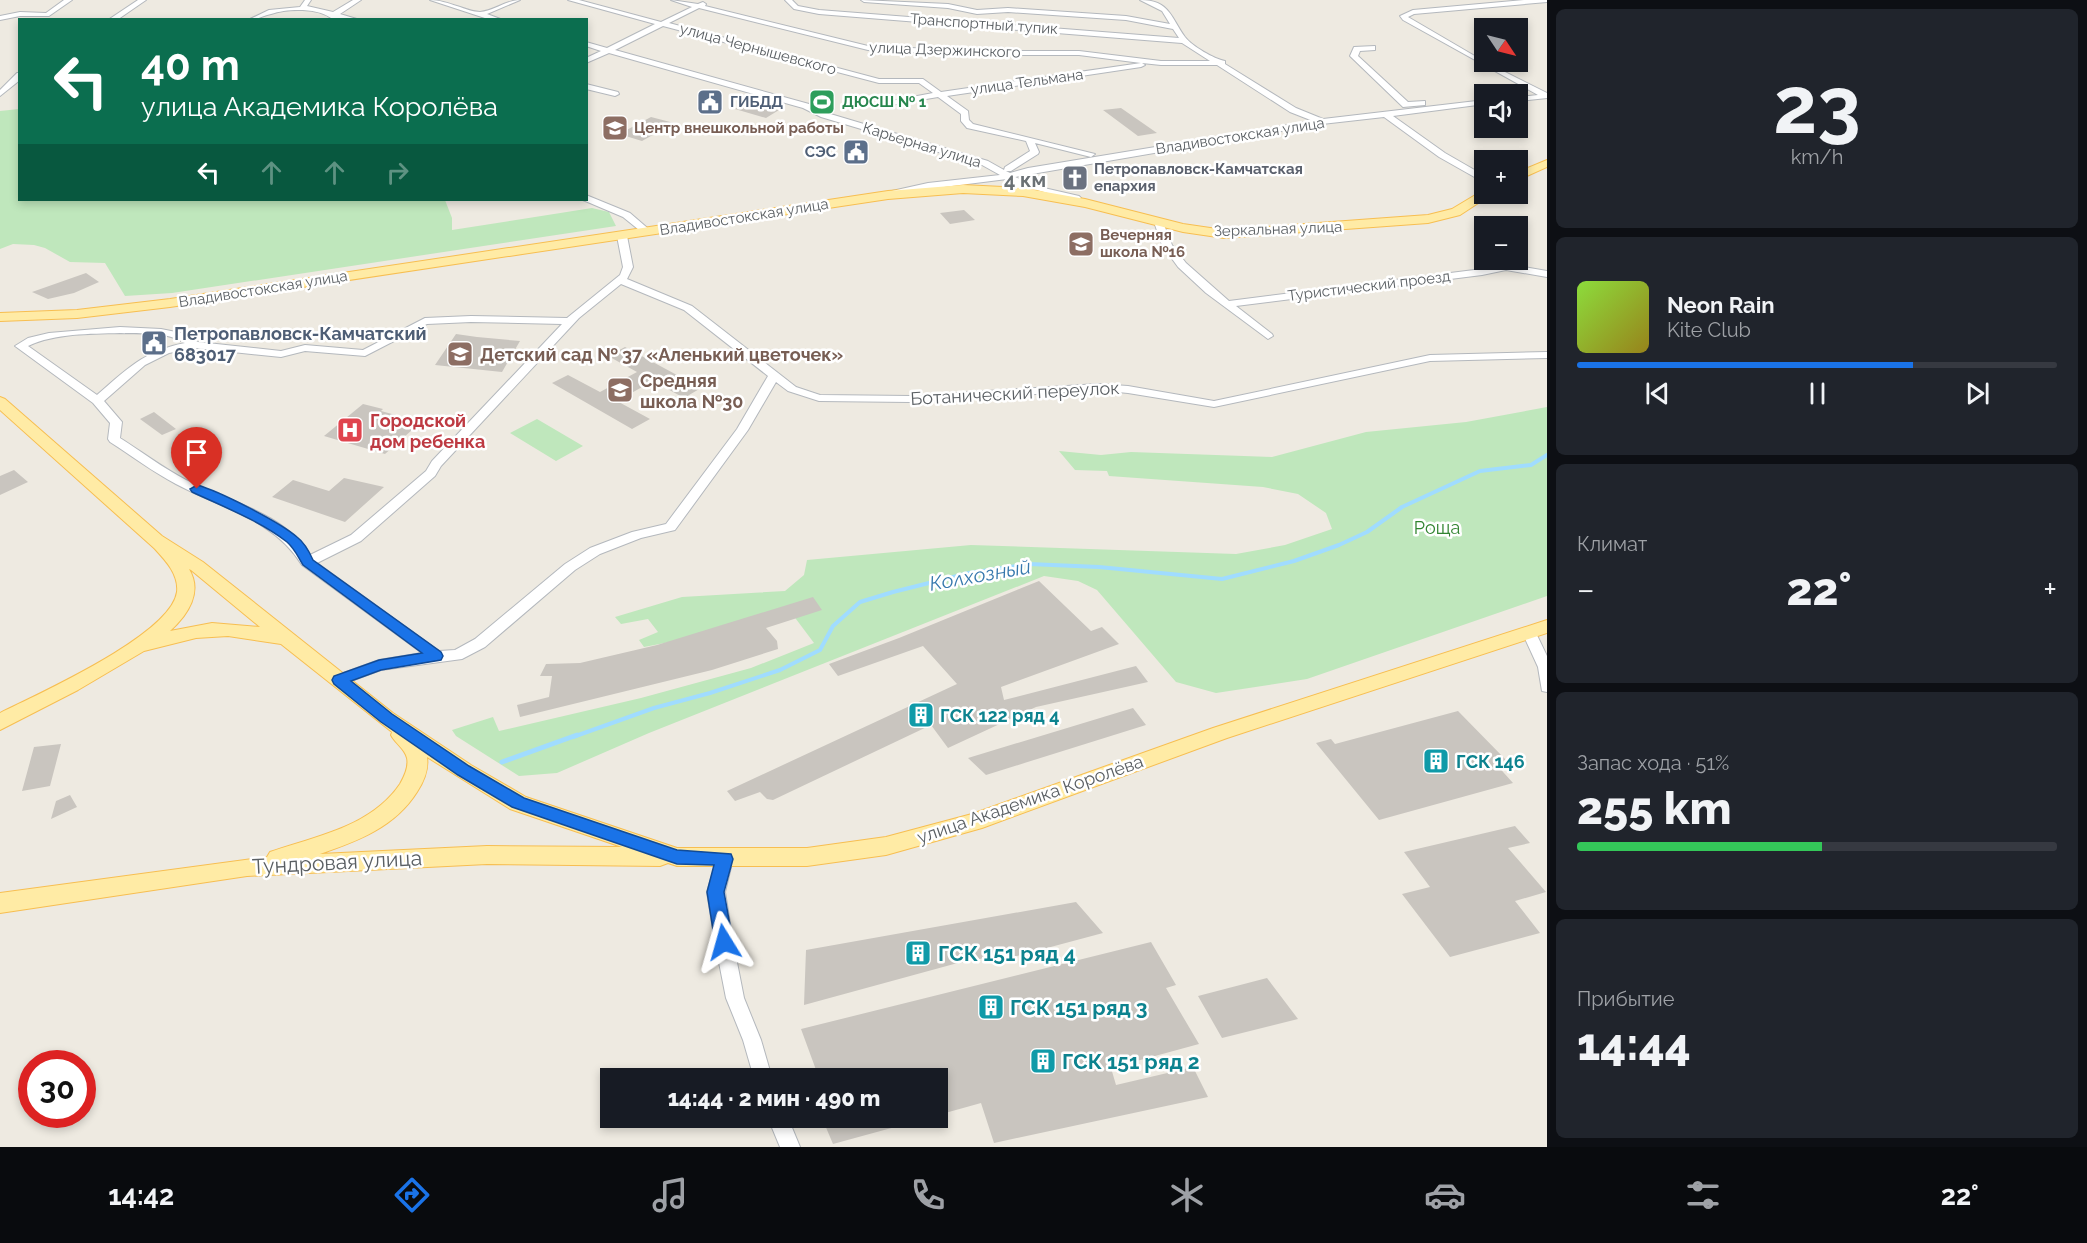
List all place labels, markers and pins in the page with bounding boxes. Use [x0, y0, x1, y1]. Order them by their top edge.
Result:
public building icon: ГИБДД [695, 87, 725, 117]
sports icon: ДЮСШ № 1 [807, 87, 837, 117]
place label: ГИБДД [730, 93, 783, 111]
place label: ДЮСШ № 1 [842, 93, 927, 111]
school or university icon: Центр внешкольной работы [600, 113, 630, 143]
place label: Центр внешкольной работы [634, 119, 844, 137]
public building icon: СЭС [841, 137, 871, 167]
place label: СЭС [805, 143, 836, 161]
place label: Петропавловск-Камчатская епархия [1094, 160, 1303, 195]
church icon: Петропавловск-Камчатская епархия [1060, 163, 1090, 193]
place label: Вечерняя школа №16 [1100, 226, 1185, 261]
school or university icon: Вечерняя школа №16 [1066, 229, 1096, 259]
place label: Петропавловск-Камчатский 683017 [174, 323, 427, 365]
public building icon: Петропавловск-Камчатский 683017 [139, 328, 169, 358]
school or university icon: Детский сад № 37 «Аленький цветочек» [445, 339, 475, 369]
place label: Детский сад № 37 «Аленький цветочек» [480, 344, 844, 365]
place label: Средняя школа №30 [640, 370, 743, 412]
school or university icon: Средняя школа №30 [605, 375, 635, 405]
place label: Городской дом ребенка [370, 410, 485, 452]
hospital icon: Городской дом ребенка [335, 415, 365, 445]
pin [171, 427, 222, 489]
building icon: ГСК 122 ряд 4 [906, 700, 936, 730]
place label: ГСК 122 ряд 4 [940, 705, 1060, 726]
building icon: ГСК 146 [1421, 746, 1451, 776]
place label: ГСК 146 [1456, 751, 1525, 772]
building icon: ГСК 151 ряд 4 [903, 938, 933, 968]
place label: ГСК 151 ряд 4 [938, 941, 1076, 966]
building icon: ГСК 151 ряд 3 [976, 992, 1006, 1022]
place label: ГСК 151 ряд 3 [1010, 995, 1147, 1020]
building icon: ГСК 151 ряд 2 [1028, 1046, 1058, 1076]
place label: ГСК 151 ряд 2 [1062, 1049, 1200, 1074]

